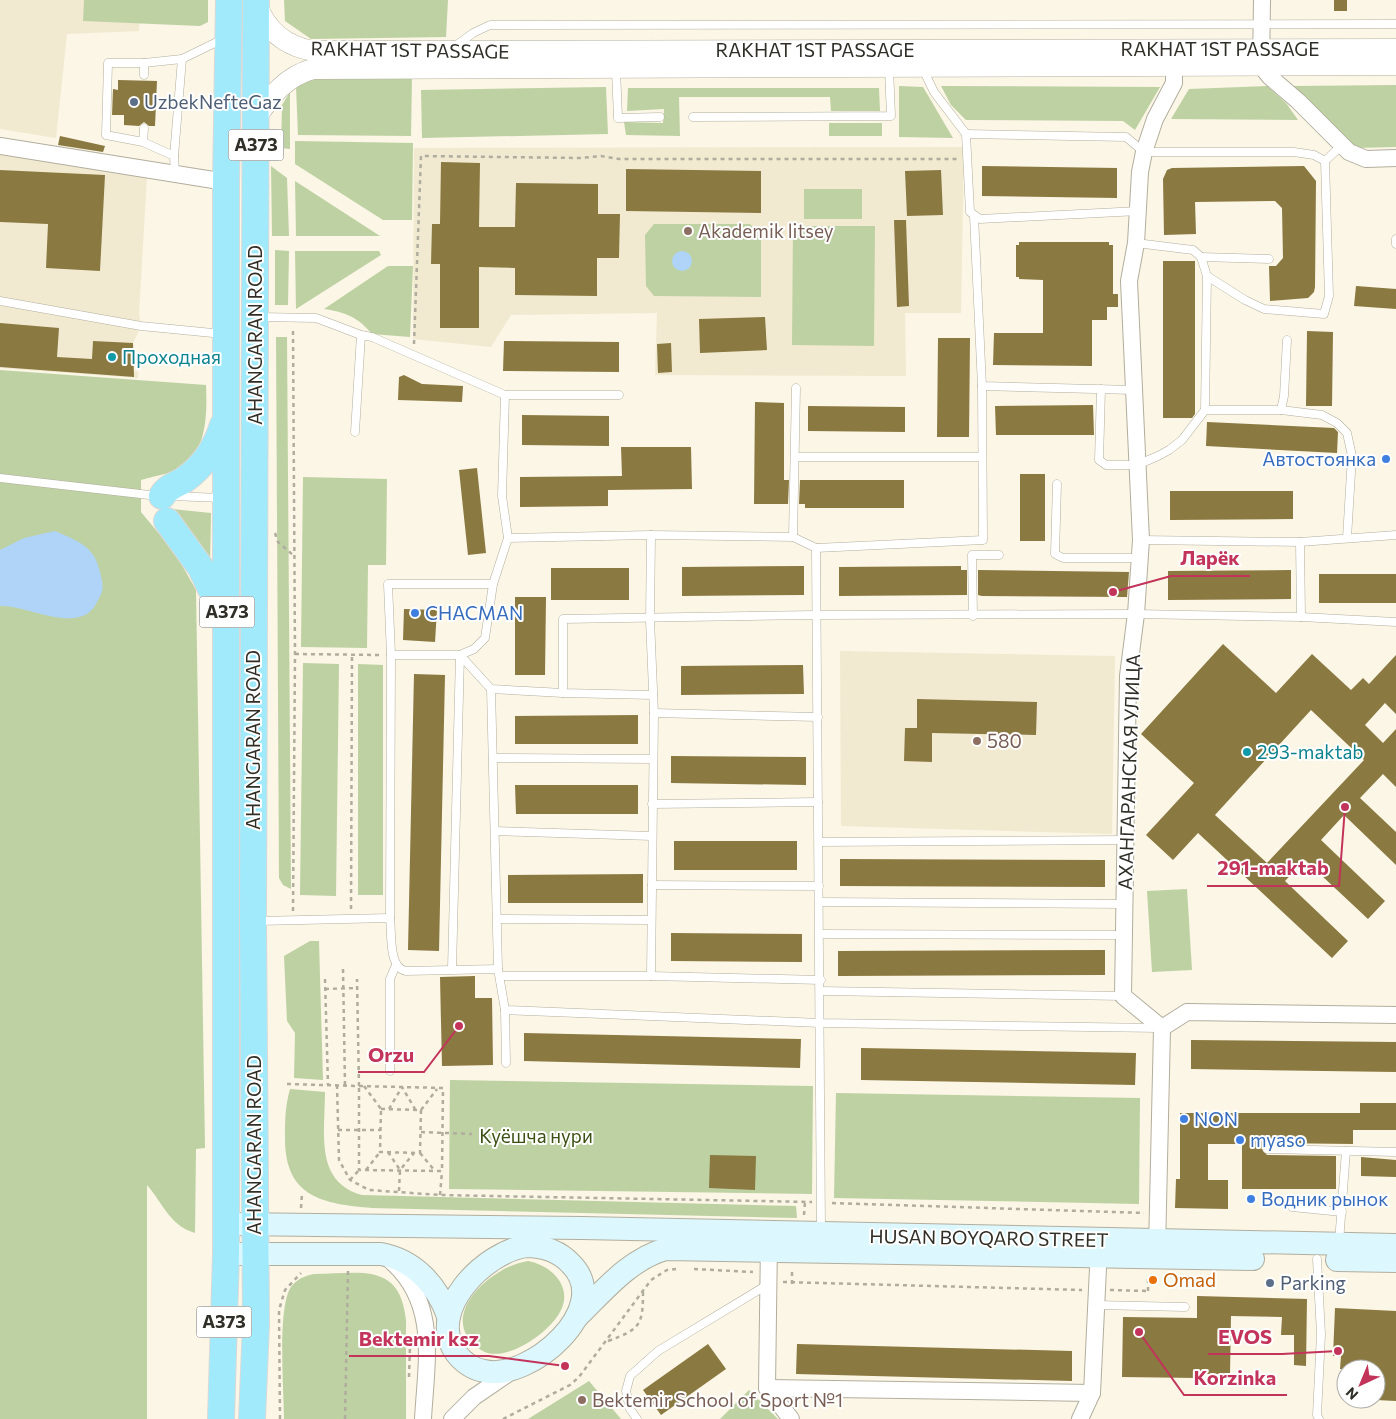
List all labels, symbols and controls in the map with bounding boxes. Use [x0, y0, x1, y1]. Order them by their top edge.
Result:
street label: RAKHAT 1ST PASSAGE [310, 36, 510, 63]
street label: RAKHAT 1ST PASSAGE [1120, 37, 1320, 60]
street label: RAKHAT 1ST PASSAGE [715, 38, 915, 61]
place label: UzbekNefteGaz [144, 90, 282, 113]
marker: UzbekNefteGaz [128, 96, 140, 108]
road number: A373 [228, 130, 284, 160]
place label: Akademik litsey [698, 219, 834, 242]
marker: Akademik litsey [682, 225, 694, 237]
street label: AHANGARAN ROAD [243, 245, 266, 425]
place label: Проходная [122, 345, 221, 368]
marker: Проходная [106, 351, 118, 363]
place label: Автостоянка [1262, 447, 1376, 470]
marker: Автостоянка [1380, 453, 1392, 465]
callout: Ларёк [1171, 541, 1250, 576]
text: Ларёк [1180, 545, 1240, 569]
road number: A373 [200, 596, 254, 628]
place label: CHACMAN [425, 601, 523, 624]
marker: CHACMAN [409, 607, 421, 619]
street label: AHANGARAN ROAD [241, 650, 264, 830]
street label: АХАНГАРАНСКАЯ УЛИЦА [1113, 653, 1144, 890]
place label: 580 [987, 729, 1022, 752]
marker: 580 [971, 735, 983, 747]
place label: 293-maktab [1257, 740, 1364, 763]
marker: 293-maktab [1241, 746, 1253, 758]
callout: 291-maktab [1207, 851, 1339, 886]
text: 291-maktab [1217, 855, 1329, 879]
callout: Orzu [358, 1037, 424, 1072]
text: Orzu [368, 1042, 414, 1066]
street label: AHANGARAN ROAD [242, 1055, 265, 1235]
place label: NON [1194, 1107, 1238, 1130]
marker: NON [1178, 1113, 1190, 1125]
park label: Куёшча нури [479, 1124, 593, 1147]
place label: myaso [1250, 1128, 1306, 1151]
marker: myaso [1234, 1134, 1246, 1146]
place label: Водник рынок [1261, 1187, 1388, 1210]
marker: Водник рынок [1245, 1193, 1257, 1205]
street label: HUSAN BOYQARO STREET [869, 1224, 1109, 1251]
place label: Omad [1163, 1268, 1216, 1291]
place label: Parking [1280, 1271, 1346, 1294]
marker: Omad [1147, 1274, 1159, 1286]
marker: Parking [1264, 1277, 1276, 1289]
road number: A373 [196, 1306, 252, 1338]
callout: EVOS [1208, 1319, 1282, 1354]
callout: Bektemir ksz [349, 1321, 489, 1356]
text: EVOS [1218, 1324, 1272, 1348]
text: Bektemir ksz [359, 1326, 479, 1350]
north arrow [1336, 1359, 1386, 1409]
callout: Korzinka [1184, 1360, 1287, 1395]
text: Korzinka [1194, 1365, 1276, 1389]
text: N [1342, 1384, 1361, 1403]
place label: Bektemir School of Sport №1 [592, 1388, 843, 1411]
marker: Bektemir School of Sport №1 [576, 1394, 588, 1406]

